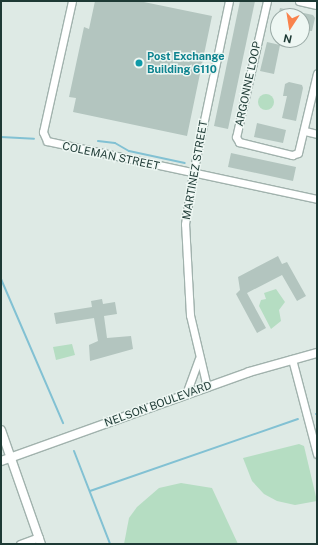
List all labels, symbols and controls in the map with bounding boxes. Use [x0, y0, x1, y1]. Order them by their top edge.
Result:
north arrow [270, 8, 310, 48]
text: N [282, 32, 293, 46]
street label: ARGONNE LOOP [233, 40, 263, 128]
place label: Post Exchange Building 6110 [147, 50, 225, 76]
marker: Post Exchange Building 6110 [134, 58, 144, 68]
street label: MARTINEZ STREET [180, 119, 210, 221]
street label: COLEMAN STREET [61, 139, 161, 173]
street label: NELSON BOULEVARD [103, 378, 213, 430]

